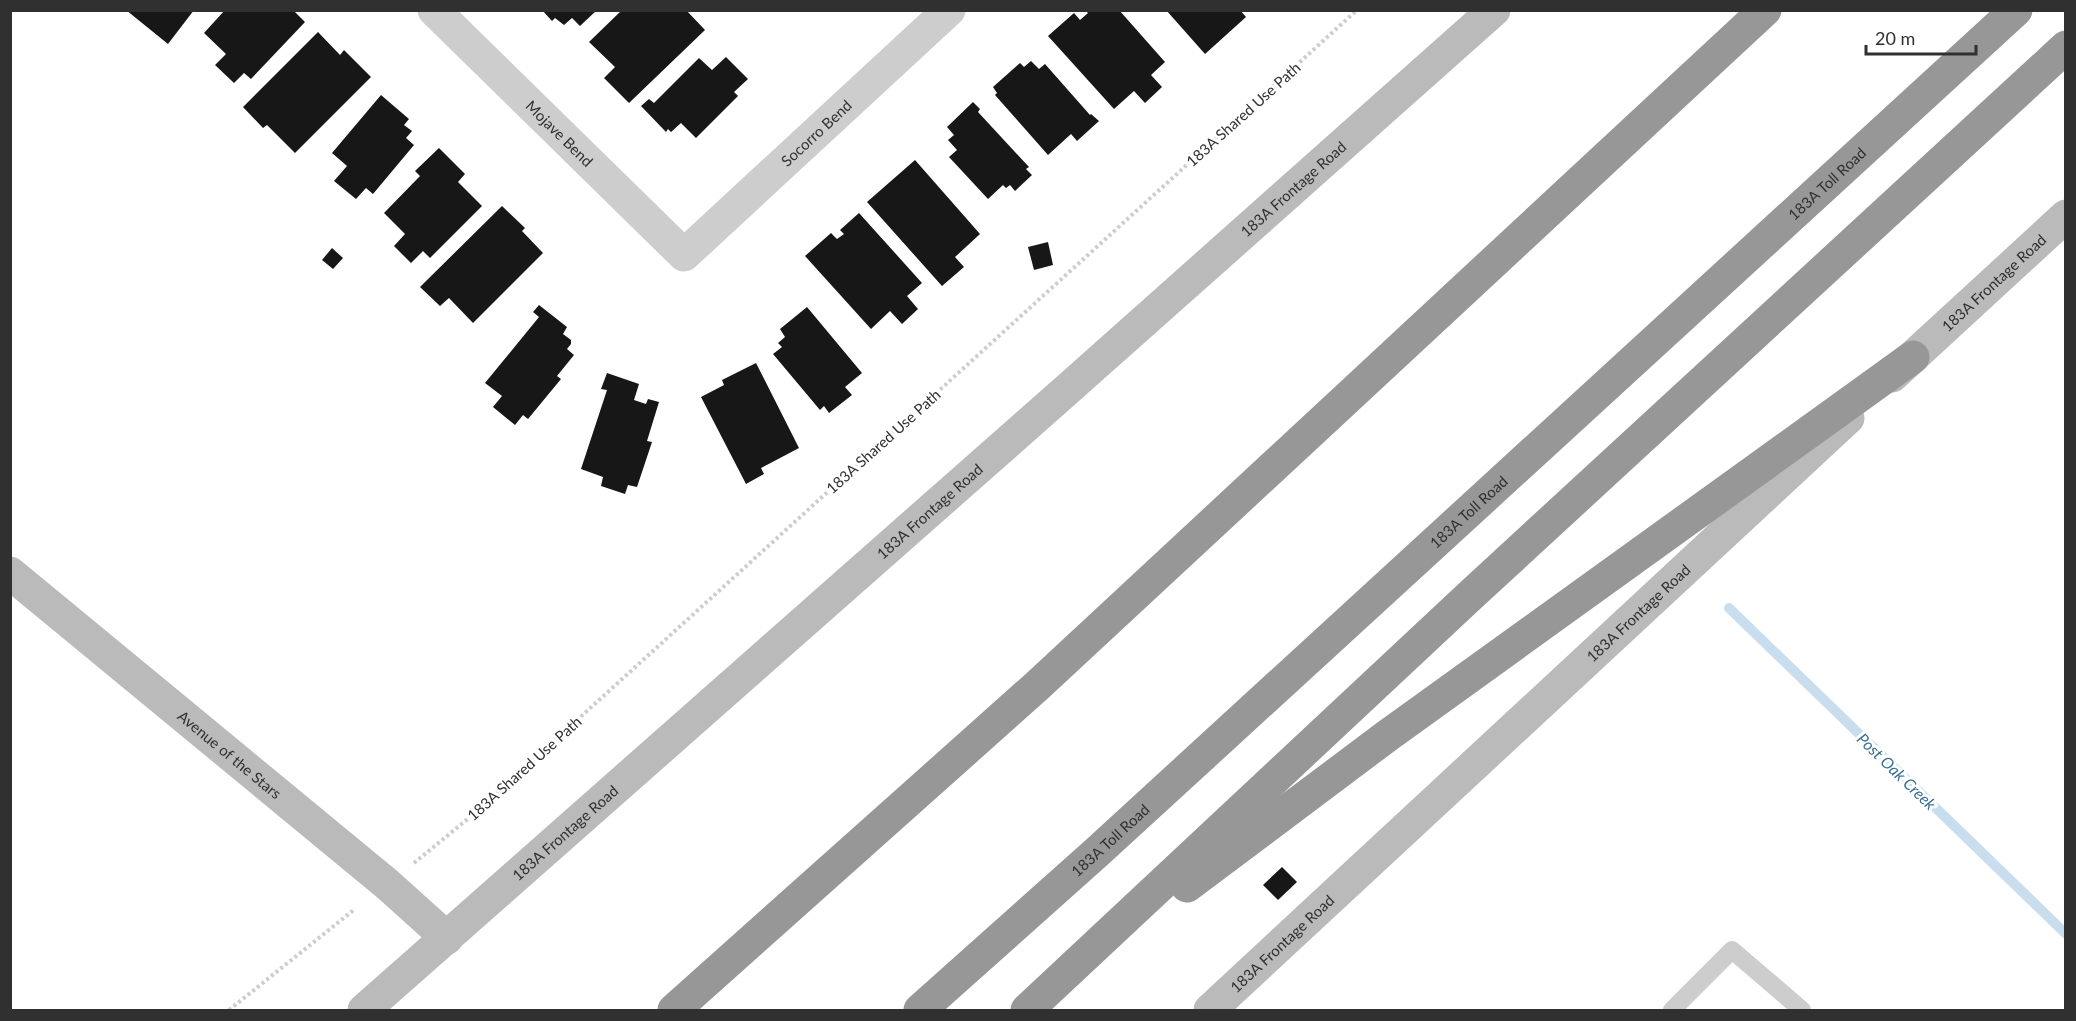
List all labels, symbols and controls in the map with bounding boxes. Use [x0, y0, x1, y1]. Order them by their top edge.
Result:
scale bar [1866, 18, 1976, 56]
text: 20 m [1875, 27, 1915, 49]
street label: 183A Shared Use Path [1182, 58, 1304, 170]
street label: Mojave Bend [522, 96, 597, 170]
street label: Socorro Bend [777, 96, 855, 170]
street label: 183A Frontage Road [1237, 137, 1349, 240]
street label: 183A Toll Road [1784, 143, 1869, 223]
street label: 183A Frontage Road [1938, 230, 2049, 335]
street label: 183A Shared Use Path [822, 385, 944, 497]
street label: 183A Frontage Road [873, 460, 986, 563]
street label: 183A Toll Road [1426, 472, 1511, 552]
street label: 183A Frontage Road [1582, 560, 1694, 665]
street label: Avenue of the Stars [174, 706, 285, 802]
street label: 183A Shared Use Path [463, 712, 585, 824]
water label: Post Oak Creek [1854, 729, 1941, 814]
street label: 183A Frontage Road [508, 781, 622, 884]
street label: 183A Toll Road [1067, 800, 1153, 880]
street label: 183A Frontage Road [1226, 891, 1337, 996]

